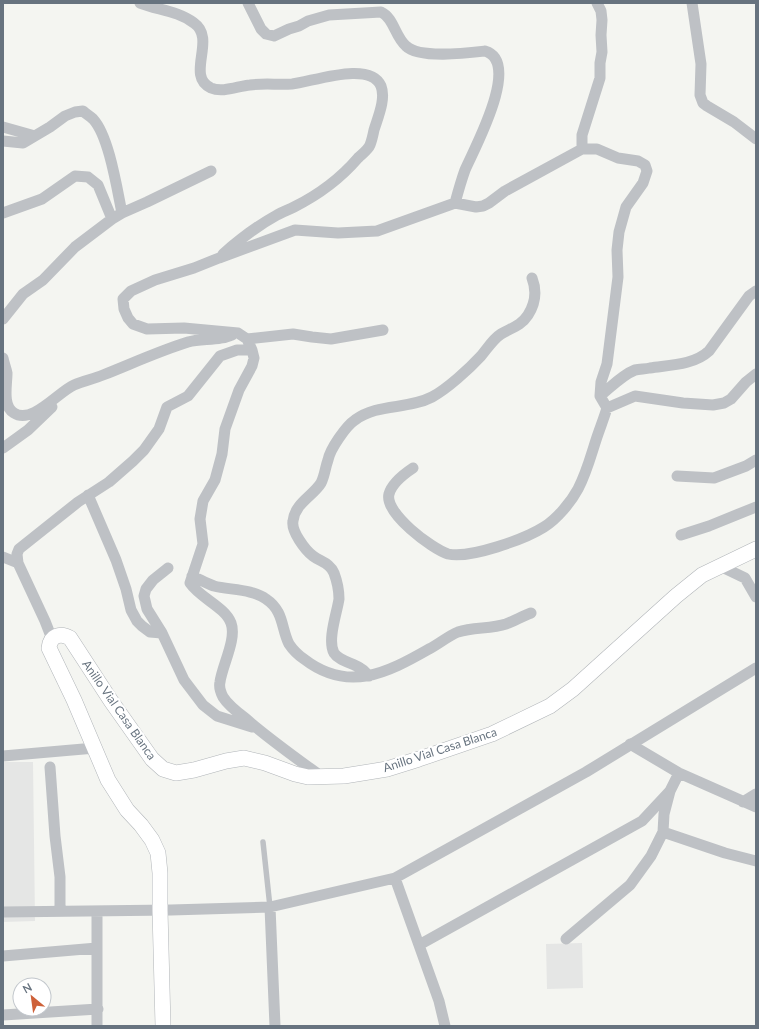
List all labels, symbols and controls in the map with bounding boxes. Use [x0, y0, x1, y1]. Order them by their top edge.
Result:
street label: Anillo Vial Casa Blanca [79, 657, 160, 763]
street label: Anillo Vial Casa Blanca [381, 724, 499, 775]
north arrow [12, 977, 52, 1017]
text: N [20, 980, 34, 996]

